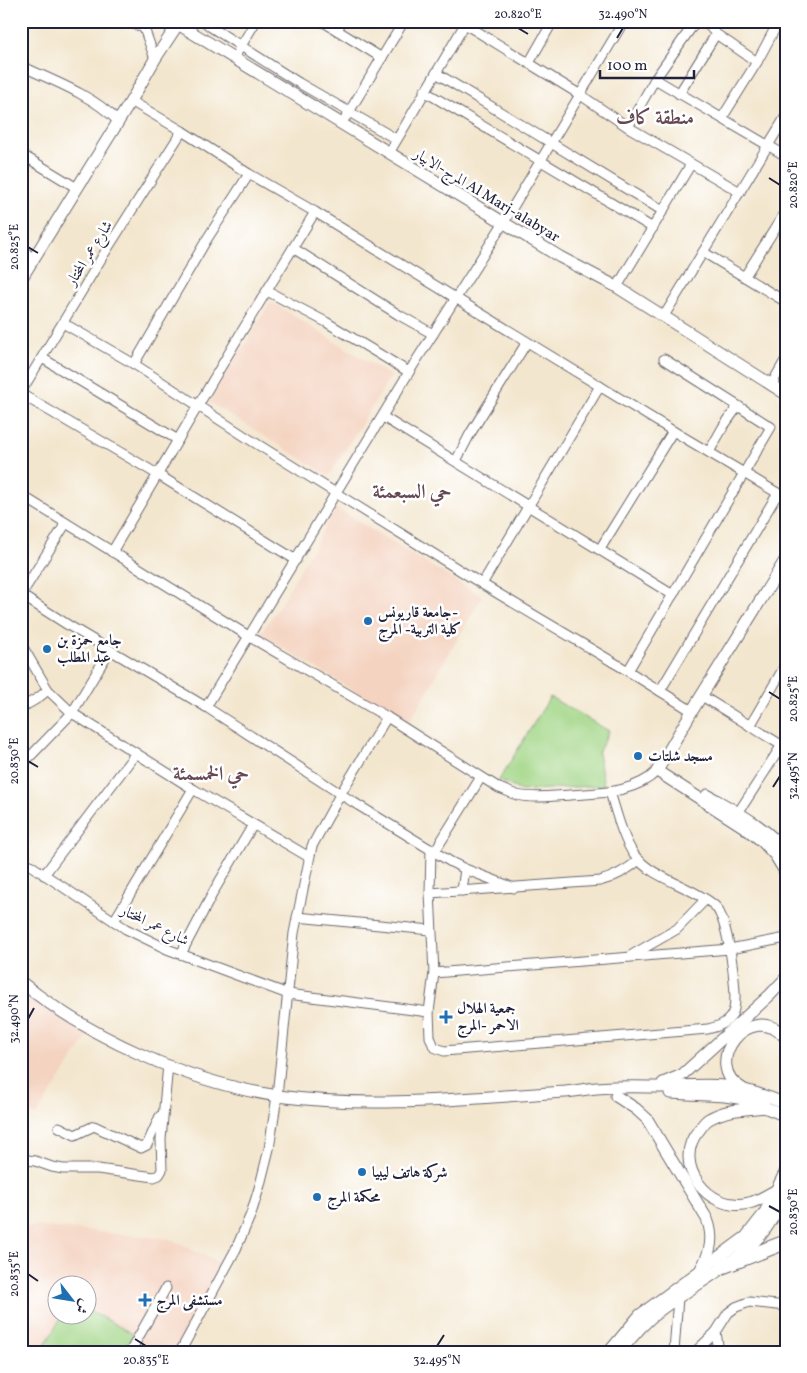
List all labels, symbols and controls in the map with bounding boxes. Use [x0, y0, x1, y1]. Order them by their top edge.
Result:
text: 20.820°E [494, 7, 542, 23]
text: 32.490°N [598, 7, 648, 23]
scale bar [600, 48, 693, 80]
text: 100 m [607, 56, 647, 77]
district label: منطقة كاف [616, 105, 694, 133]
street label: المرج-الابيار Al Marj-alabyar [407, 143, 563, 249]
text: 20.820°E [786, 161, 802, 209]
street label: شارع عمر المختار [61, 217, 120, 293]
text: 20.825°E [7, 224, 23, 270]
district label: حي السبعمئة [373, 479, 451, 507]
place label: جامعة قاريونس- كلية التربية- المرج [378, 603, 462, 643]
marker: جامعة قاريونس- كلية التربية- المرج [362, 615, 374, 627]
place label: جامع حمزة بن عبد المطلب [57, 631, 122, 669]
marker: جامع حمزة بن عبد المطلب [41, 643, 53, 655]
text: 20.825°E [786, 676, 802, 722]
text: 20.830°E [7, 737, 23, 785]
place label: مسجد شلتات [648, 747, 713, 768]
marker: مسجد شلتات [632, 750, 644, 762]
text: 32.495°N [786, 752, 802, 800]
district label: حي الخمسمئة [173, 761, 249, 789]
street label: شارع عمر المختار [114, 900, 192, 953]
text: 32.490°N [7, 994, 23, 1044]
place label: جمعية الهلال الاحمر -المرج [457, 999, 519, 1039]
marker: جمعية الهلال الاحمر -المرج [439, 1010, 453, 1024]
place label: شركة هاتف ليبيا [372, 1163, 447, 1184]
marker: شركة هاتف ليبيا [356, 1166, 368, 1178]
place label: محكمة المرج [327, 1188, 381, 1211]
text: 20.830°E [786, 1188, 802, 1236]
marker: محكمة المرج [311, 1191, 323, 1203]
text: 20.835°E [7, 1251, 23, 1297]
north arrow [48, 1276, 98, 1326]
place label: مستشفى المرج [156, 1291, 223, 1314]
marker: مستشفى المرج [138, 1293, 152, 1307]
text: ش [70, 1295, 94, 1317]
text: 20.835°E [123, 1353, 169, 1369]
text: 32.495°N [413, 1353, 461, 1369]

